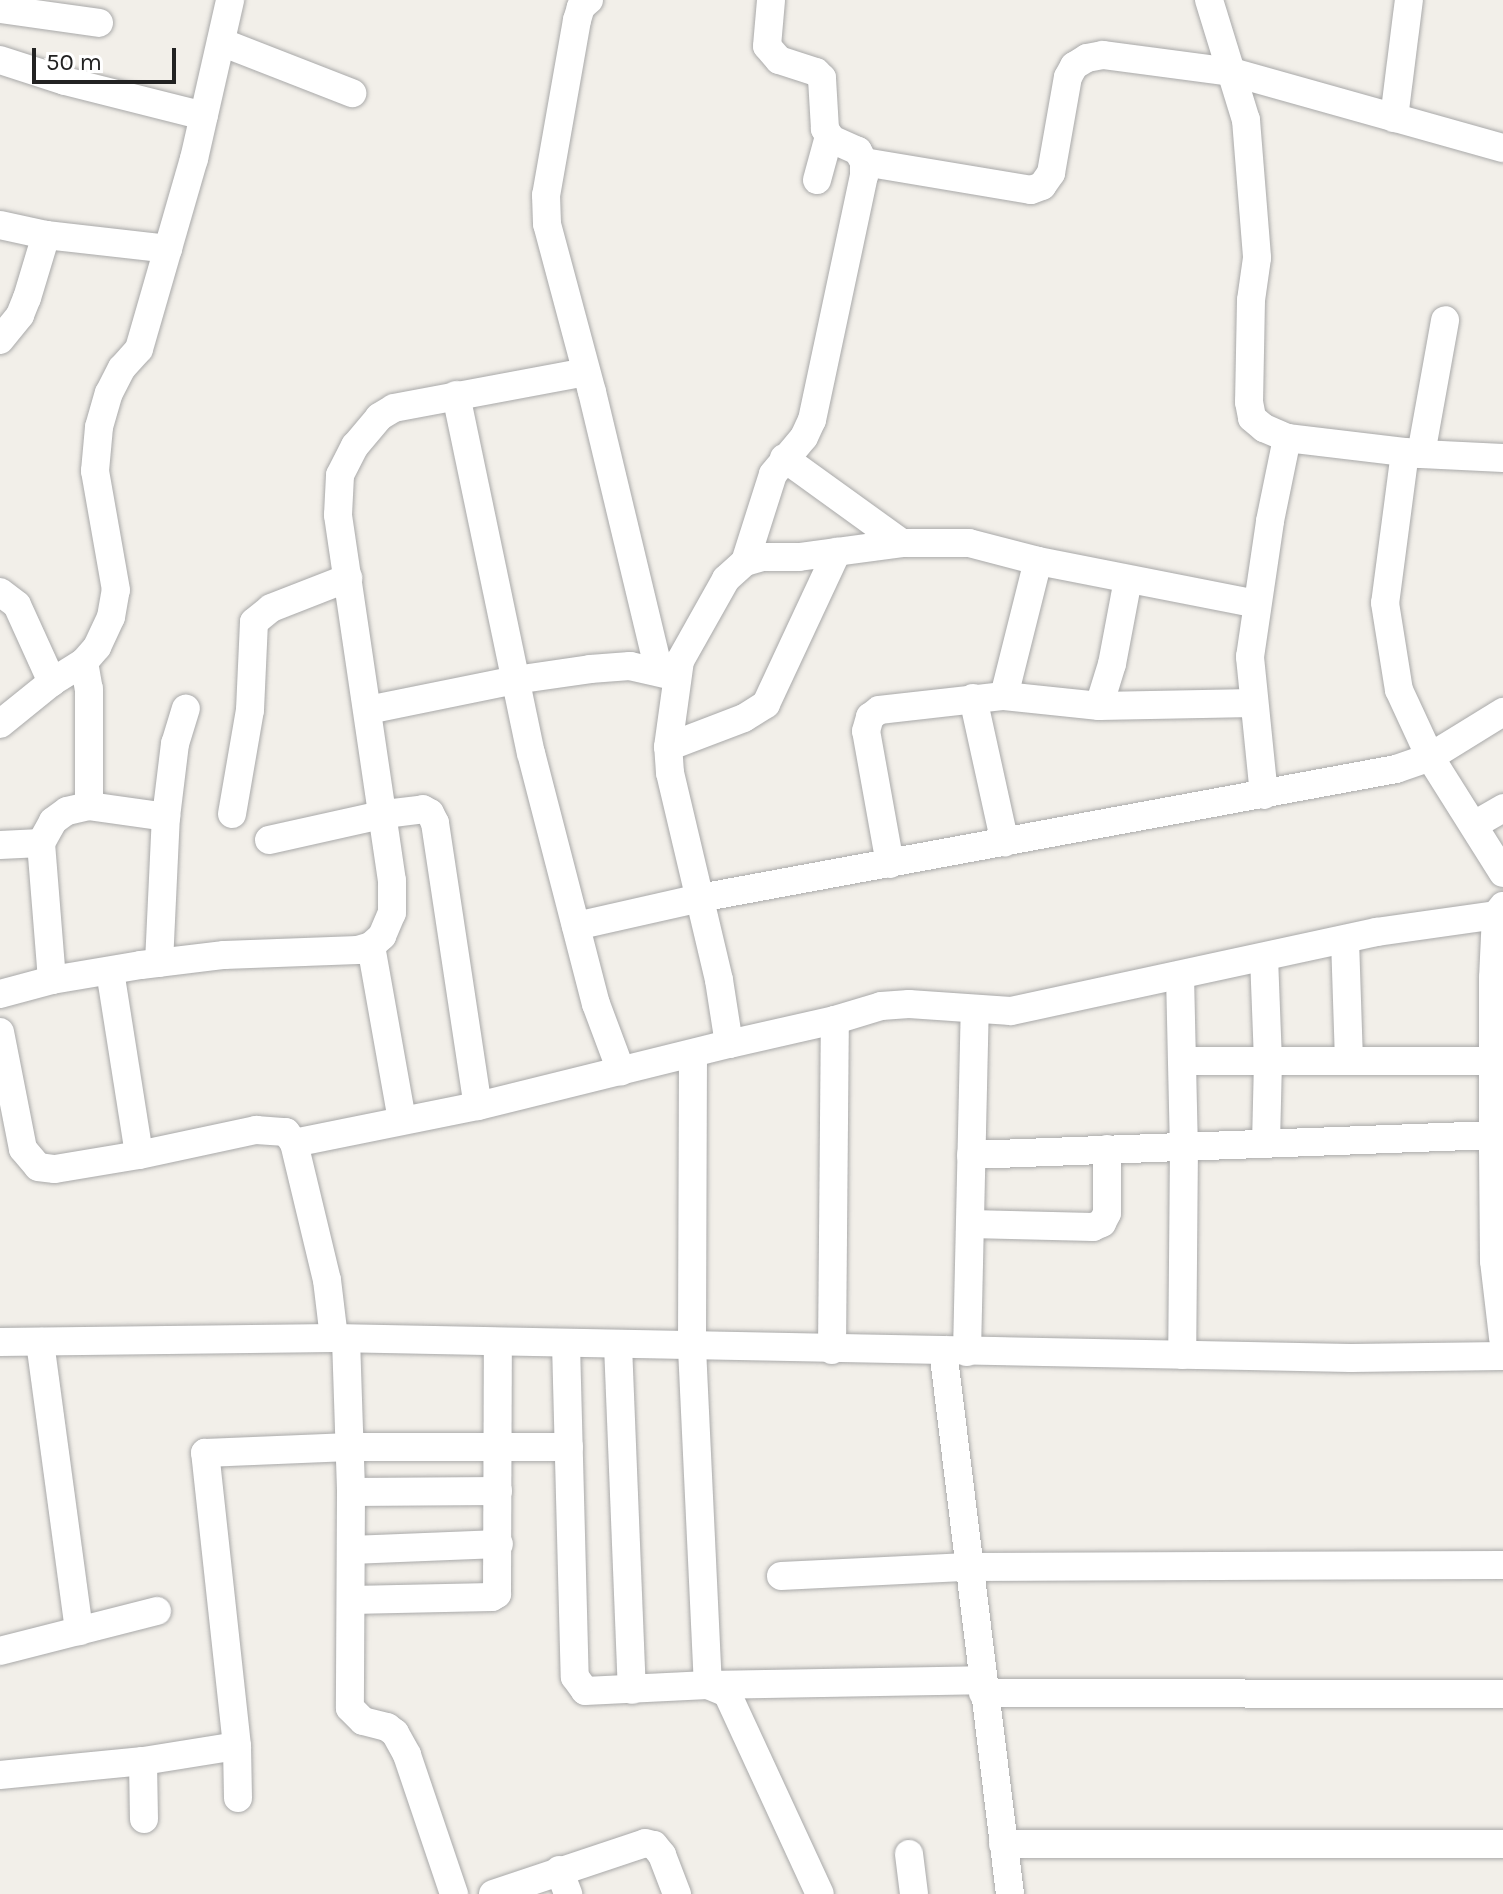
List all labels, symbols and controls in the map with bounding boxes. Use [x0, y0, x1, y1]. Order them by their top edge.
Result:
scale bar [36, 32, 180, 82]
text: 50 m [46, 48, 102, 76]

